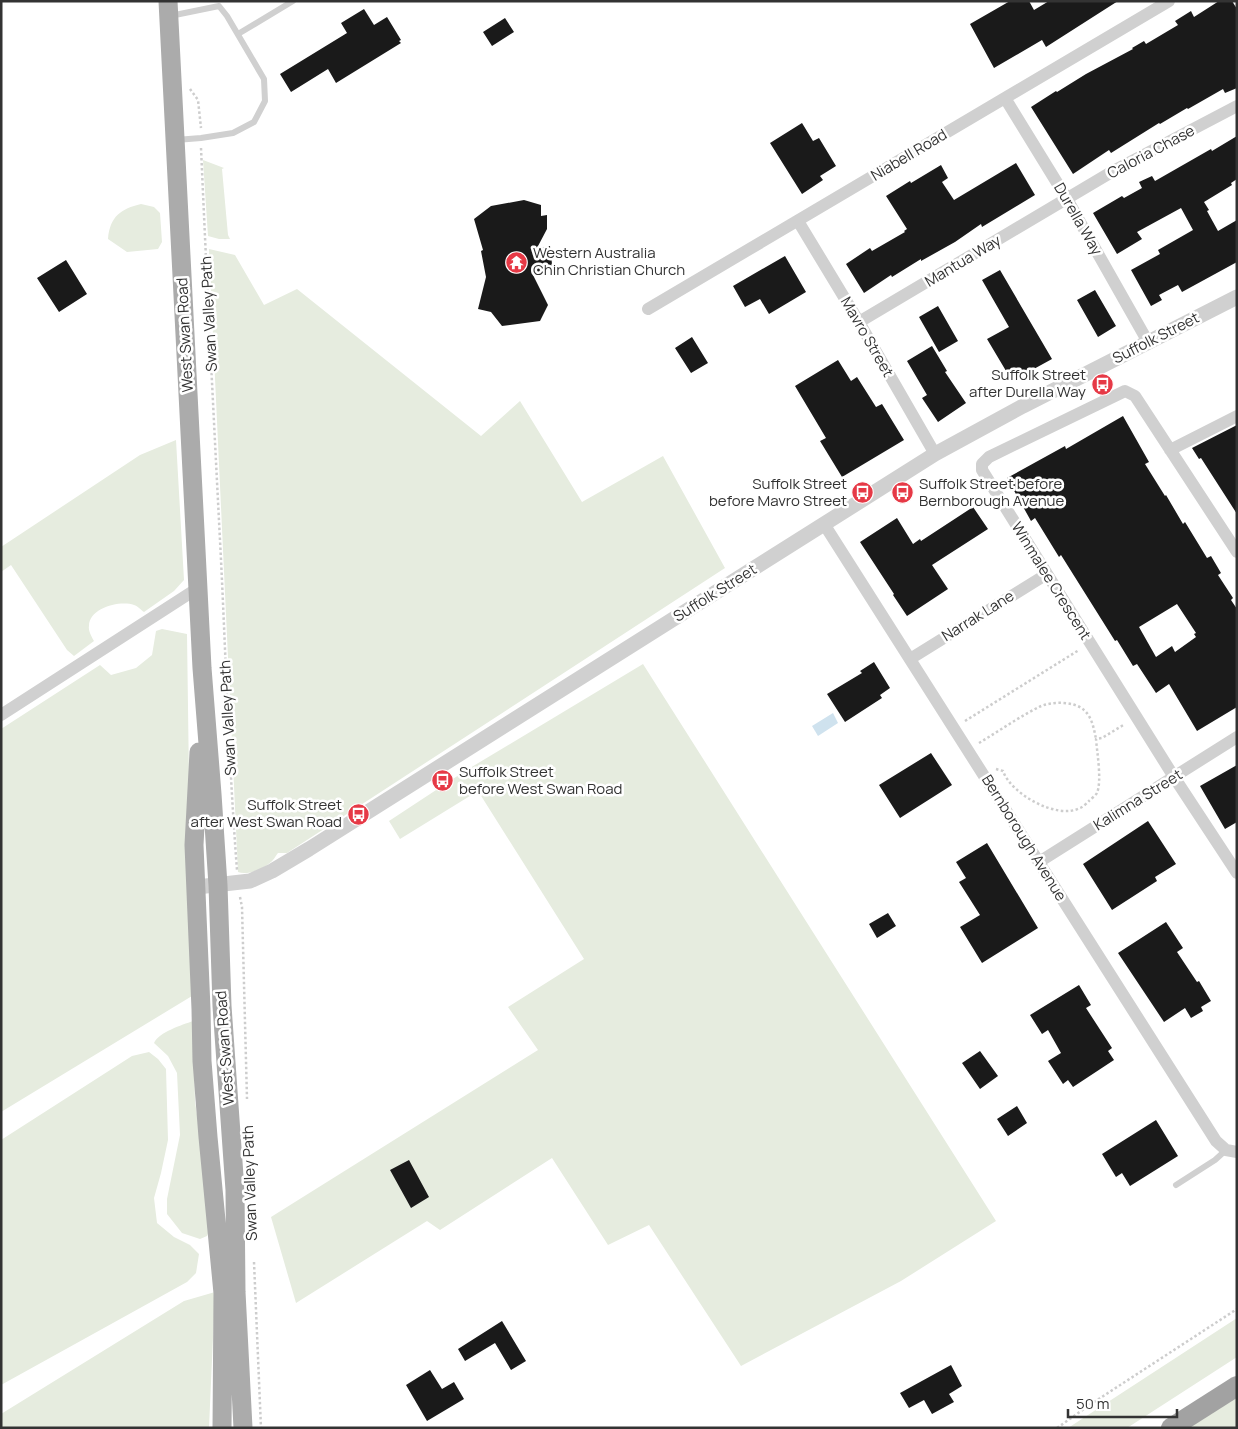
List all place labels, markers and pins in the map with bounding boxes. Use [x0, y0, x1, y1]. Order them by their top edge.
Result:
place label: Western Australia Chin Christian Church [533, 242, 685, 280]
temple icon: Western Australia Chin Christian Church [505, 250, 529, 274]
place label: Suffolk Street after Durella Way [969, 364, 1086, 402]
bus stop icon: Suffolk Street after Durella Way [1090, 372, 1114, 396]
place label: Suffolk Street before Mavro Street [709, 473, 847, 511]
place label: Suffolk Street before Bernborough Avenue [919, 473, 1064, 511]
bus stop icon: Suffolk Street before Mavro Street [851, 481, 875, 505]
bus stop icon: Suffolk Street before Bernborough Avenue [891, 481, 915, 505]
place label: Suffolk Street before West Swan Road [459, 761, 622, 799]
bus stop icon: Suffolk Street before West Swan Road [431, 769, 455, 793]
place label: Suffolk Street after West Swan Road [191, 794, 342, 832]
bus stop icon: Suffolk Street after West Swan Road [346, 802, 370, 826]

